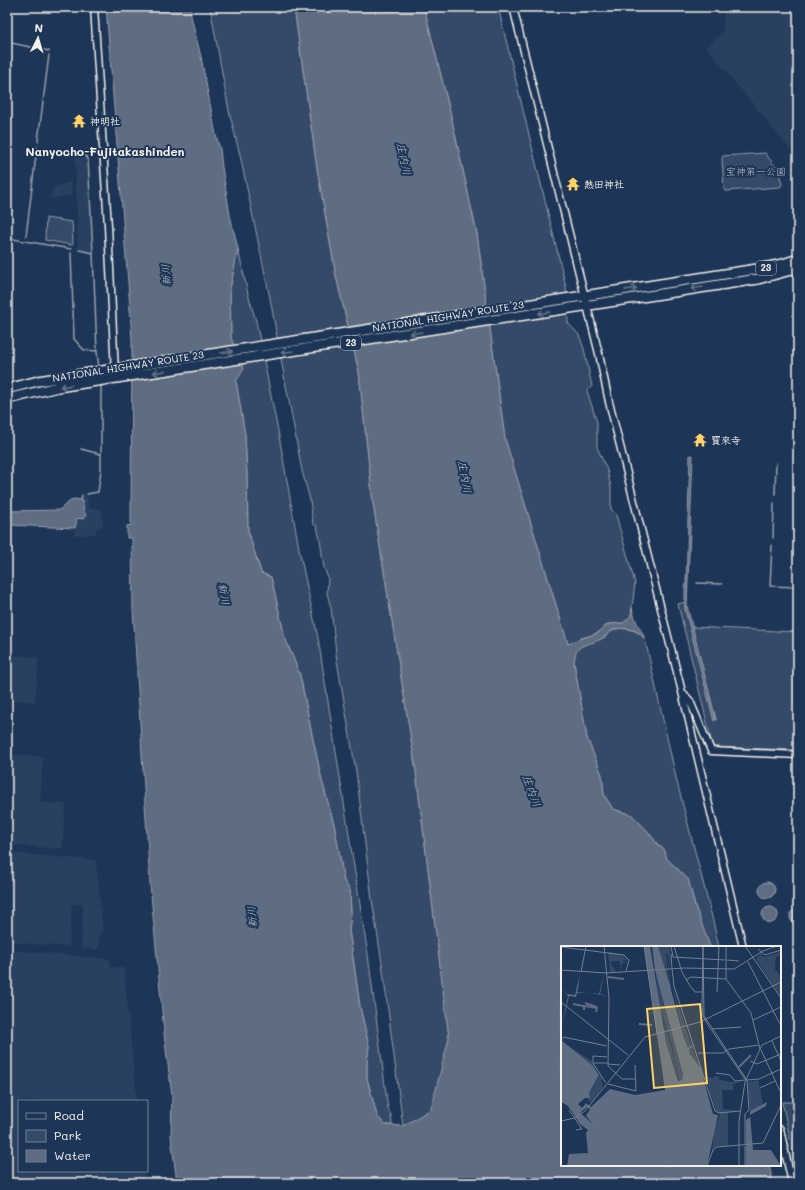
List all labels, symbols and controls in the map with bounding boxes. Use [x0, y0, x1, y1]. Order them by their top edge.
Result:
north arrow [18, 18, 58, 58]
text: N [34, 20, 44, 35]
temple icon: 神明社 [71, 113, 87, 129]
place label: 神明社 [90, 114, 120, 128]
water label: 庄内川 [394, 141, 415, 177]
district label: Nanyocho-Fujitakashinden [26, 143, 185, 159]
park label: 宝神第一公園 [726, 164, 786, 178]
temple icon: 熱田神社 [565, 176, 581, 192]
place label: 熱田神社 [584, 177, 624, 191]
road number: 23 [756, 261, 776, 275]
water label: 新川 [157, 264, 174, 287]
one-way arrow [691, 284, 704, 292]
one-way arrow [624, 285, 637, 293]
street label: NATIONAL HIGHWAY ROUTE 23 [371, 297, 525, 335]
one-way arrow [538, 309, 551, 317]
one-way arrow [410, 329, 423, 337]
road number: 23 [341, 336, 361, 350]
street label: NATIONAL HIGHWAY ROUTE 23 [51, 347, 205, 385]
one-way arrow [220, 348, 233, 356]
one-way arrow [281, 349, 294, 357]
one-way arrow [153, 368, 166, 376]
one-way arrow [60, 382, 73, 390]
temple icon: 寳來寺 [692, 432, 708, 448]
place label: 寳來寺 [711, 433, 741, 447]
water label: 庄内川 [455, 459, 476, 495]
water label: 新川 [215, 582, 234, 606]
water label: 庄内川 [520, 773, 545, 809]
water label: 新川 [243, 905, 260, 929]
inset map [561, 946, 781, 1166]
legend [18, 1100, 148, 1172]
text: Road [54, 1107, 84, 1123]
text: Park [54, 1127, 81, 1143]
text: Water [54, 1147, 91, 1163]

